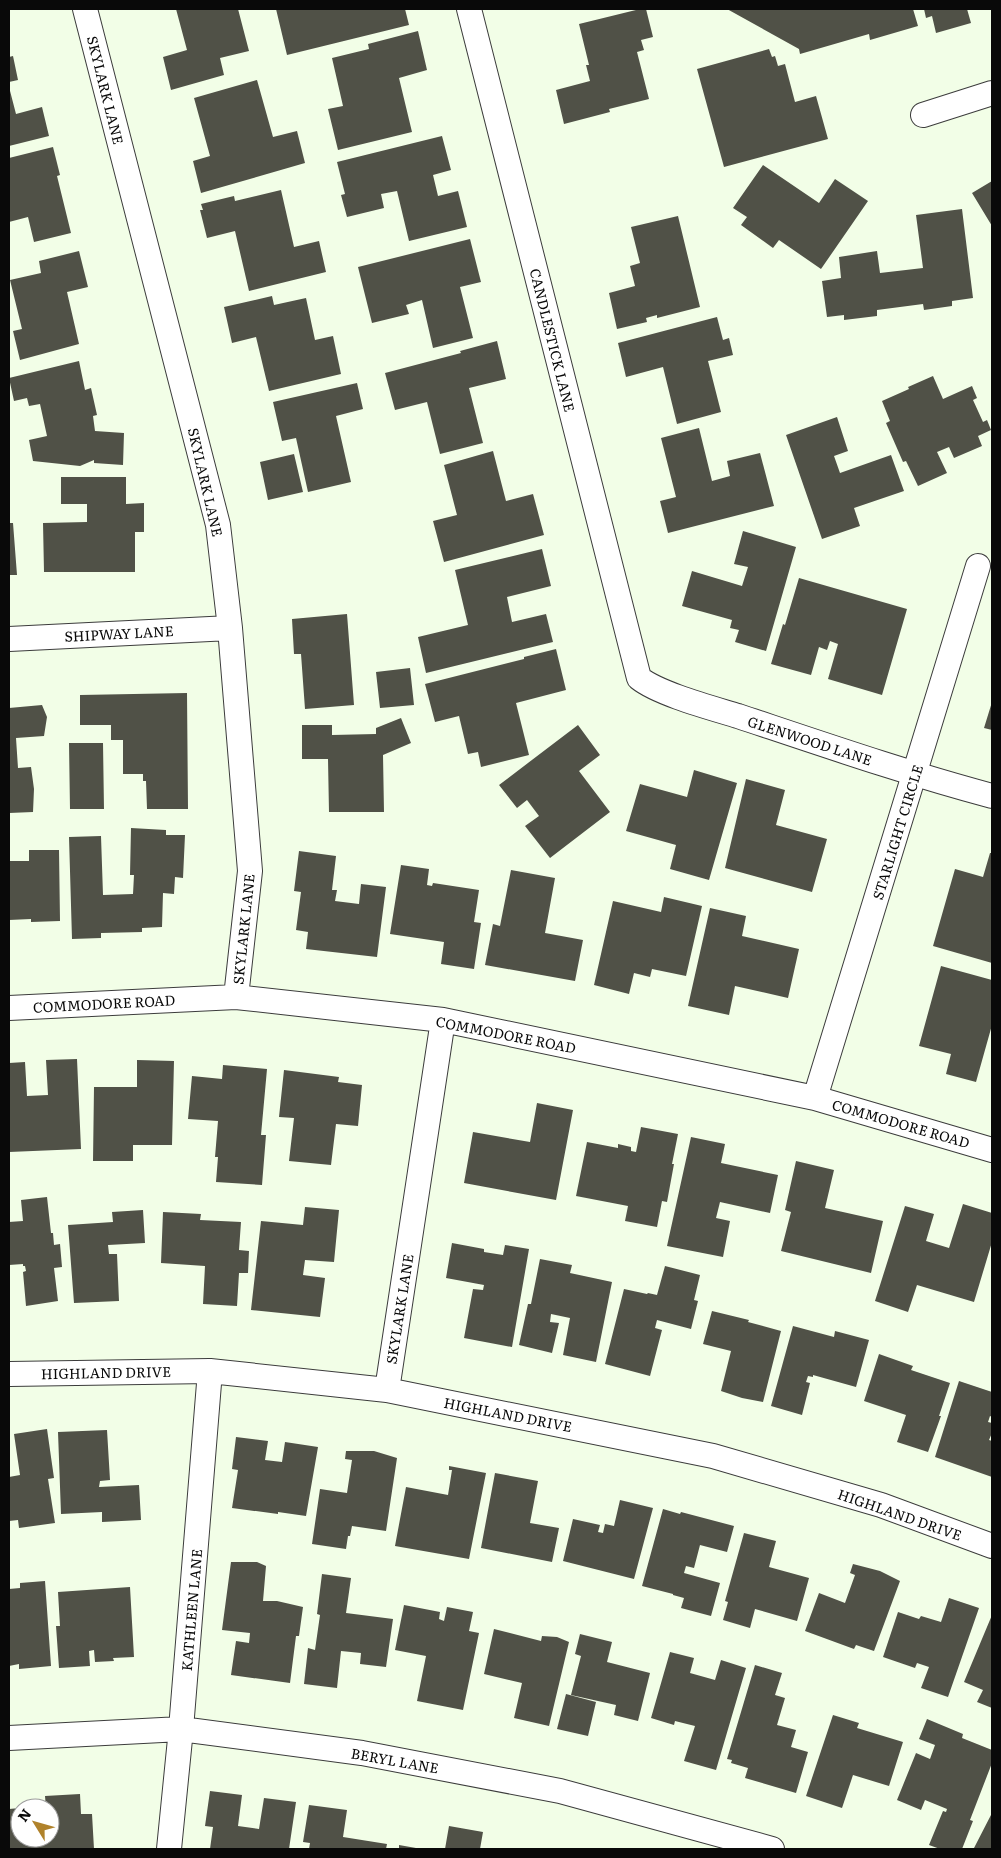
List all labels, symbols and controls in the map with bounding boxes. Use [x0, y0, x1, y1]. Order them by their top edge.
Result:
street label: SKYLARK LANE [83, 34, 129, 146]
street label: CANDLESTICK LANE [525, 266, 581, 414]
street label: SKYLARK LANE [184, 426, 228, 539]
street label: SHIPWAY LANE [64, 620, 174, 646]
street label: GLENWOOD LANE [745, 710, 875, 770]
street label: STARLIGHT CIRCLE [867, 762, 927, 902]
street label: SKYLARK LANE [227, 873, 259, 985]
street label: COMMODORE ROAD [32, 989, 176, 1017]
street label: COMMODORE ROAD [434, 1011, 578, 1057]
street label: COMMODORE ROAD [830, 1094, 972, 1152]
street label: SKYLARK LANE [380, 1252, 418, 1365]
street label: HIGHLAND DRIVE [41, 1361, 171, 1383]
street label: HIGHLAND DRIVE [442, 1392, 574, 1436]
street label: HIGHLAND DRIVE [835, 1483, 965, 1545]
street label: KATHLEEN LANE [176, 1548, 206, 1672]
street label: BERYL LANE [350, 1742, 440, 1778]
north arrow [10, 1798, 60, 1848]
text: N [12, 1804, 35, 1825]

